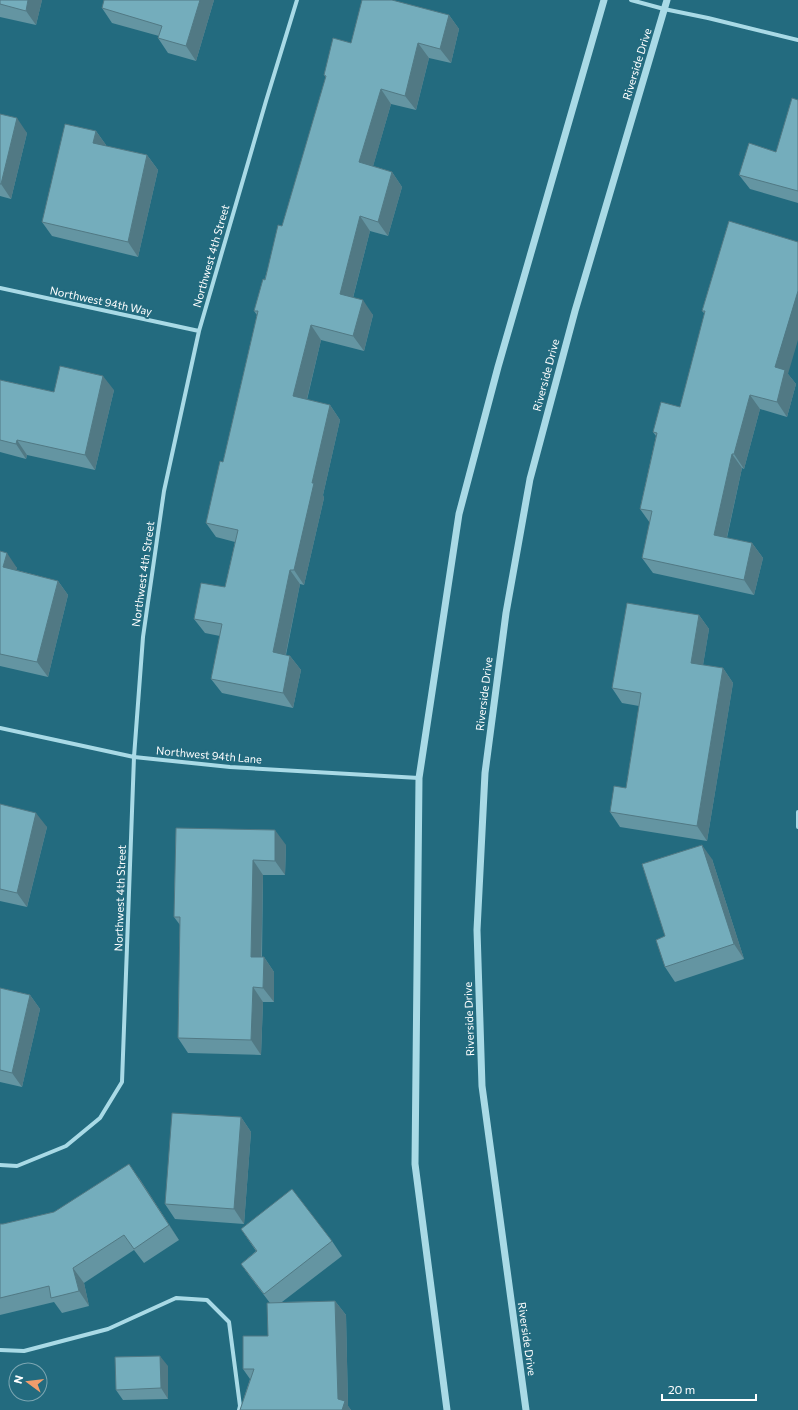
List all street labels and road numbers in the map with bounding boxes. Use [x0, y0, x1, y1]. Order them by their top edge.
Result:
street label: Riverside Drive [619, 26, 654, 101]
street label: Northwest 4th Street [190, 202, 232, 309]
street label: Northwest 94th Way [49, 283, 154, 318]
street label: Riverside Drive [530, 337, 561, 412]
street label: Northwest 4th Street [129, 520, 156, 628]
street label: Riverside Drive [473, 656, 495, 732]
street label: Northwest 94th Lane [156, 743, 263, 766]
street label: Northwest 4th Street [111, 844, 128, 951]
street label: Riverside Drive [461, 981, 476, 1056]
street label: Riverside Drive [516, 1301, 539, 1377]

